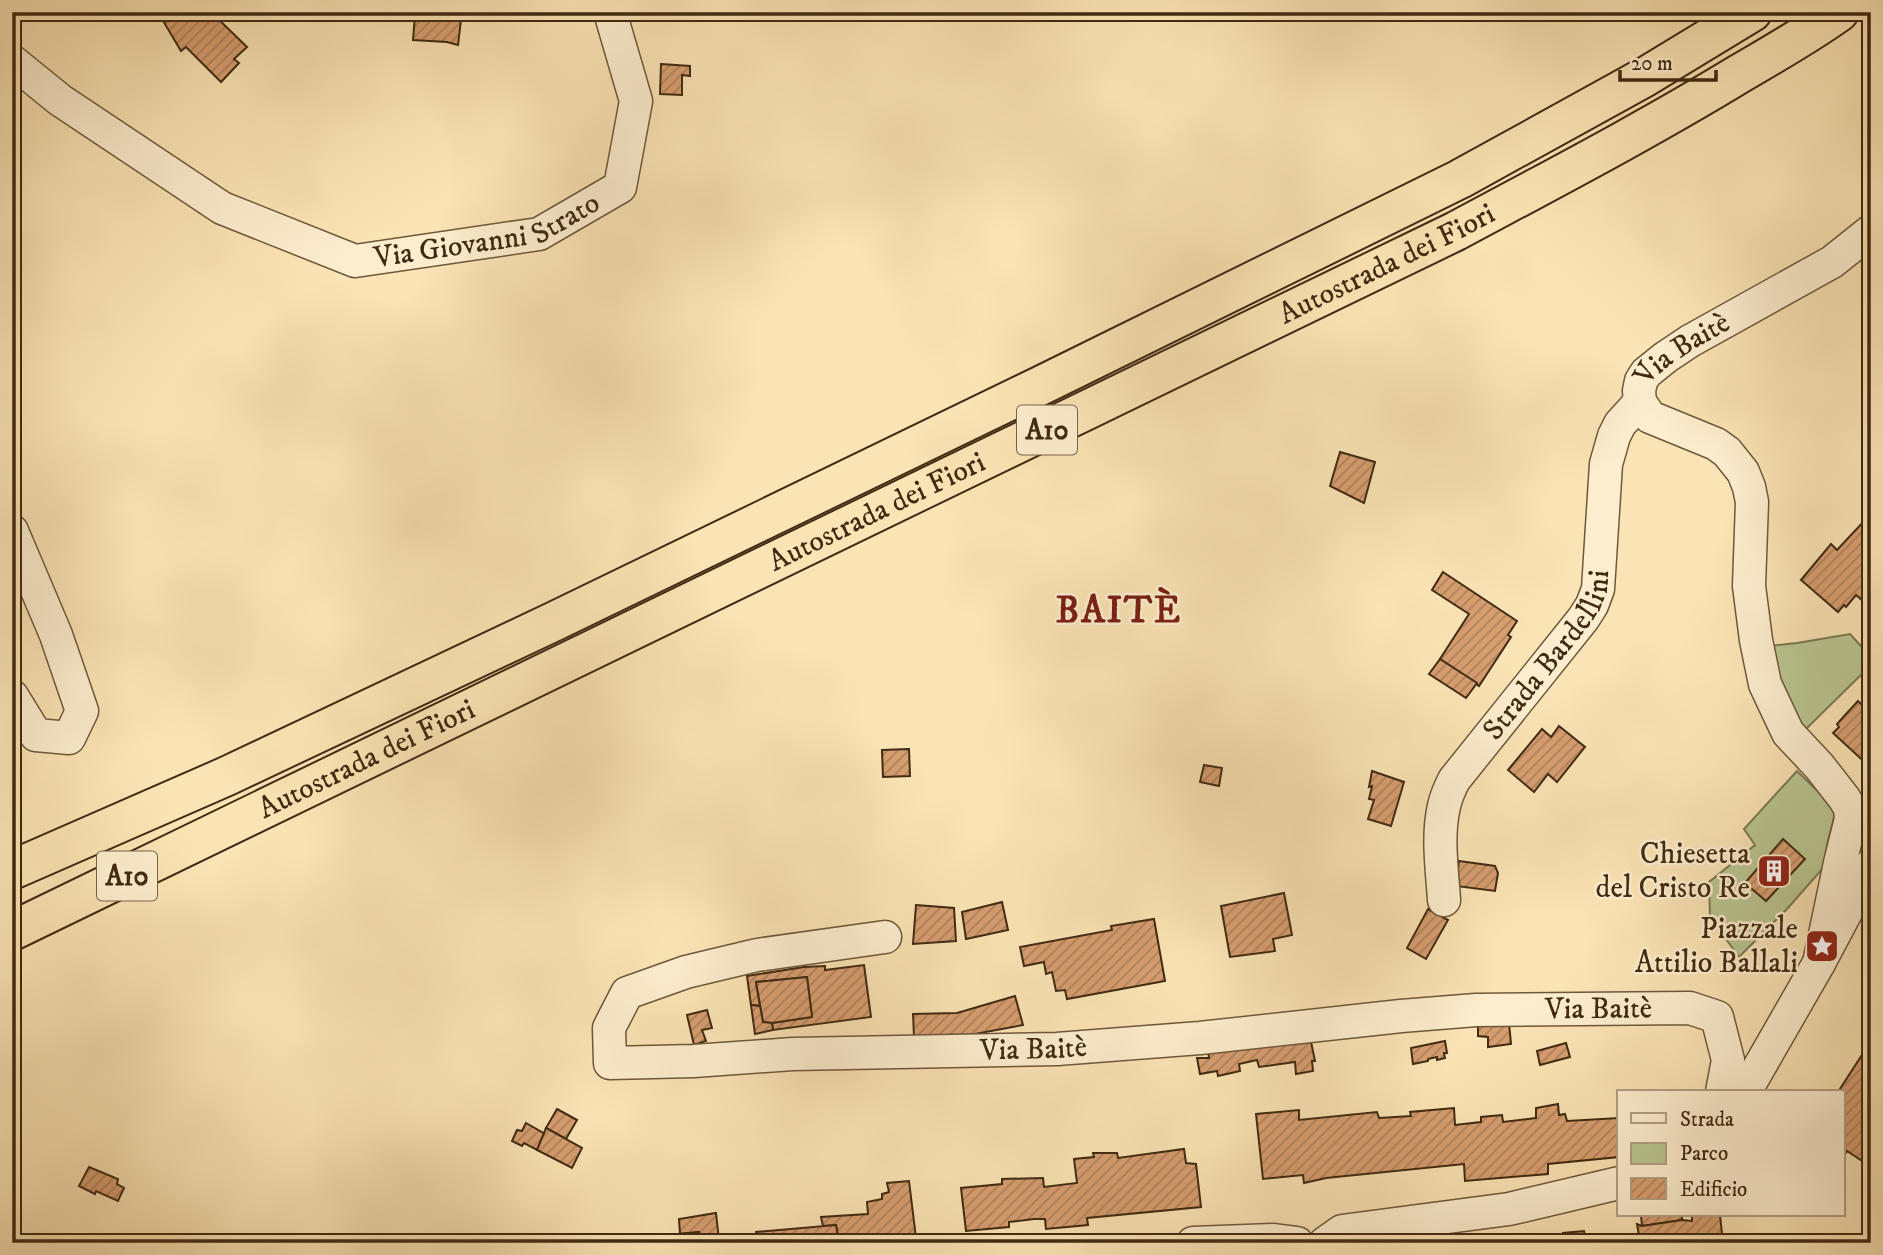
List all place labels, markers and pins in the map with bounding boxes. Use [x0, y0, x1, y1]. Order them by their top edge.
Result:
place label: Chiesetta del Cristo Re [1596, 836, 1750, 907]
building icon: Chiesetta del Cristo Re [1755, 852, 1793, 890]
place label: Piazzale Attilio Ballali [1635, 911, 1798, 982]
place icon: Piazzale Attilio Ballali [1803, 927, 1841, 965]

